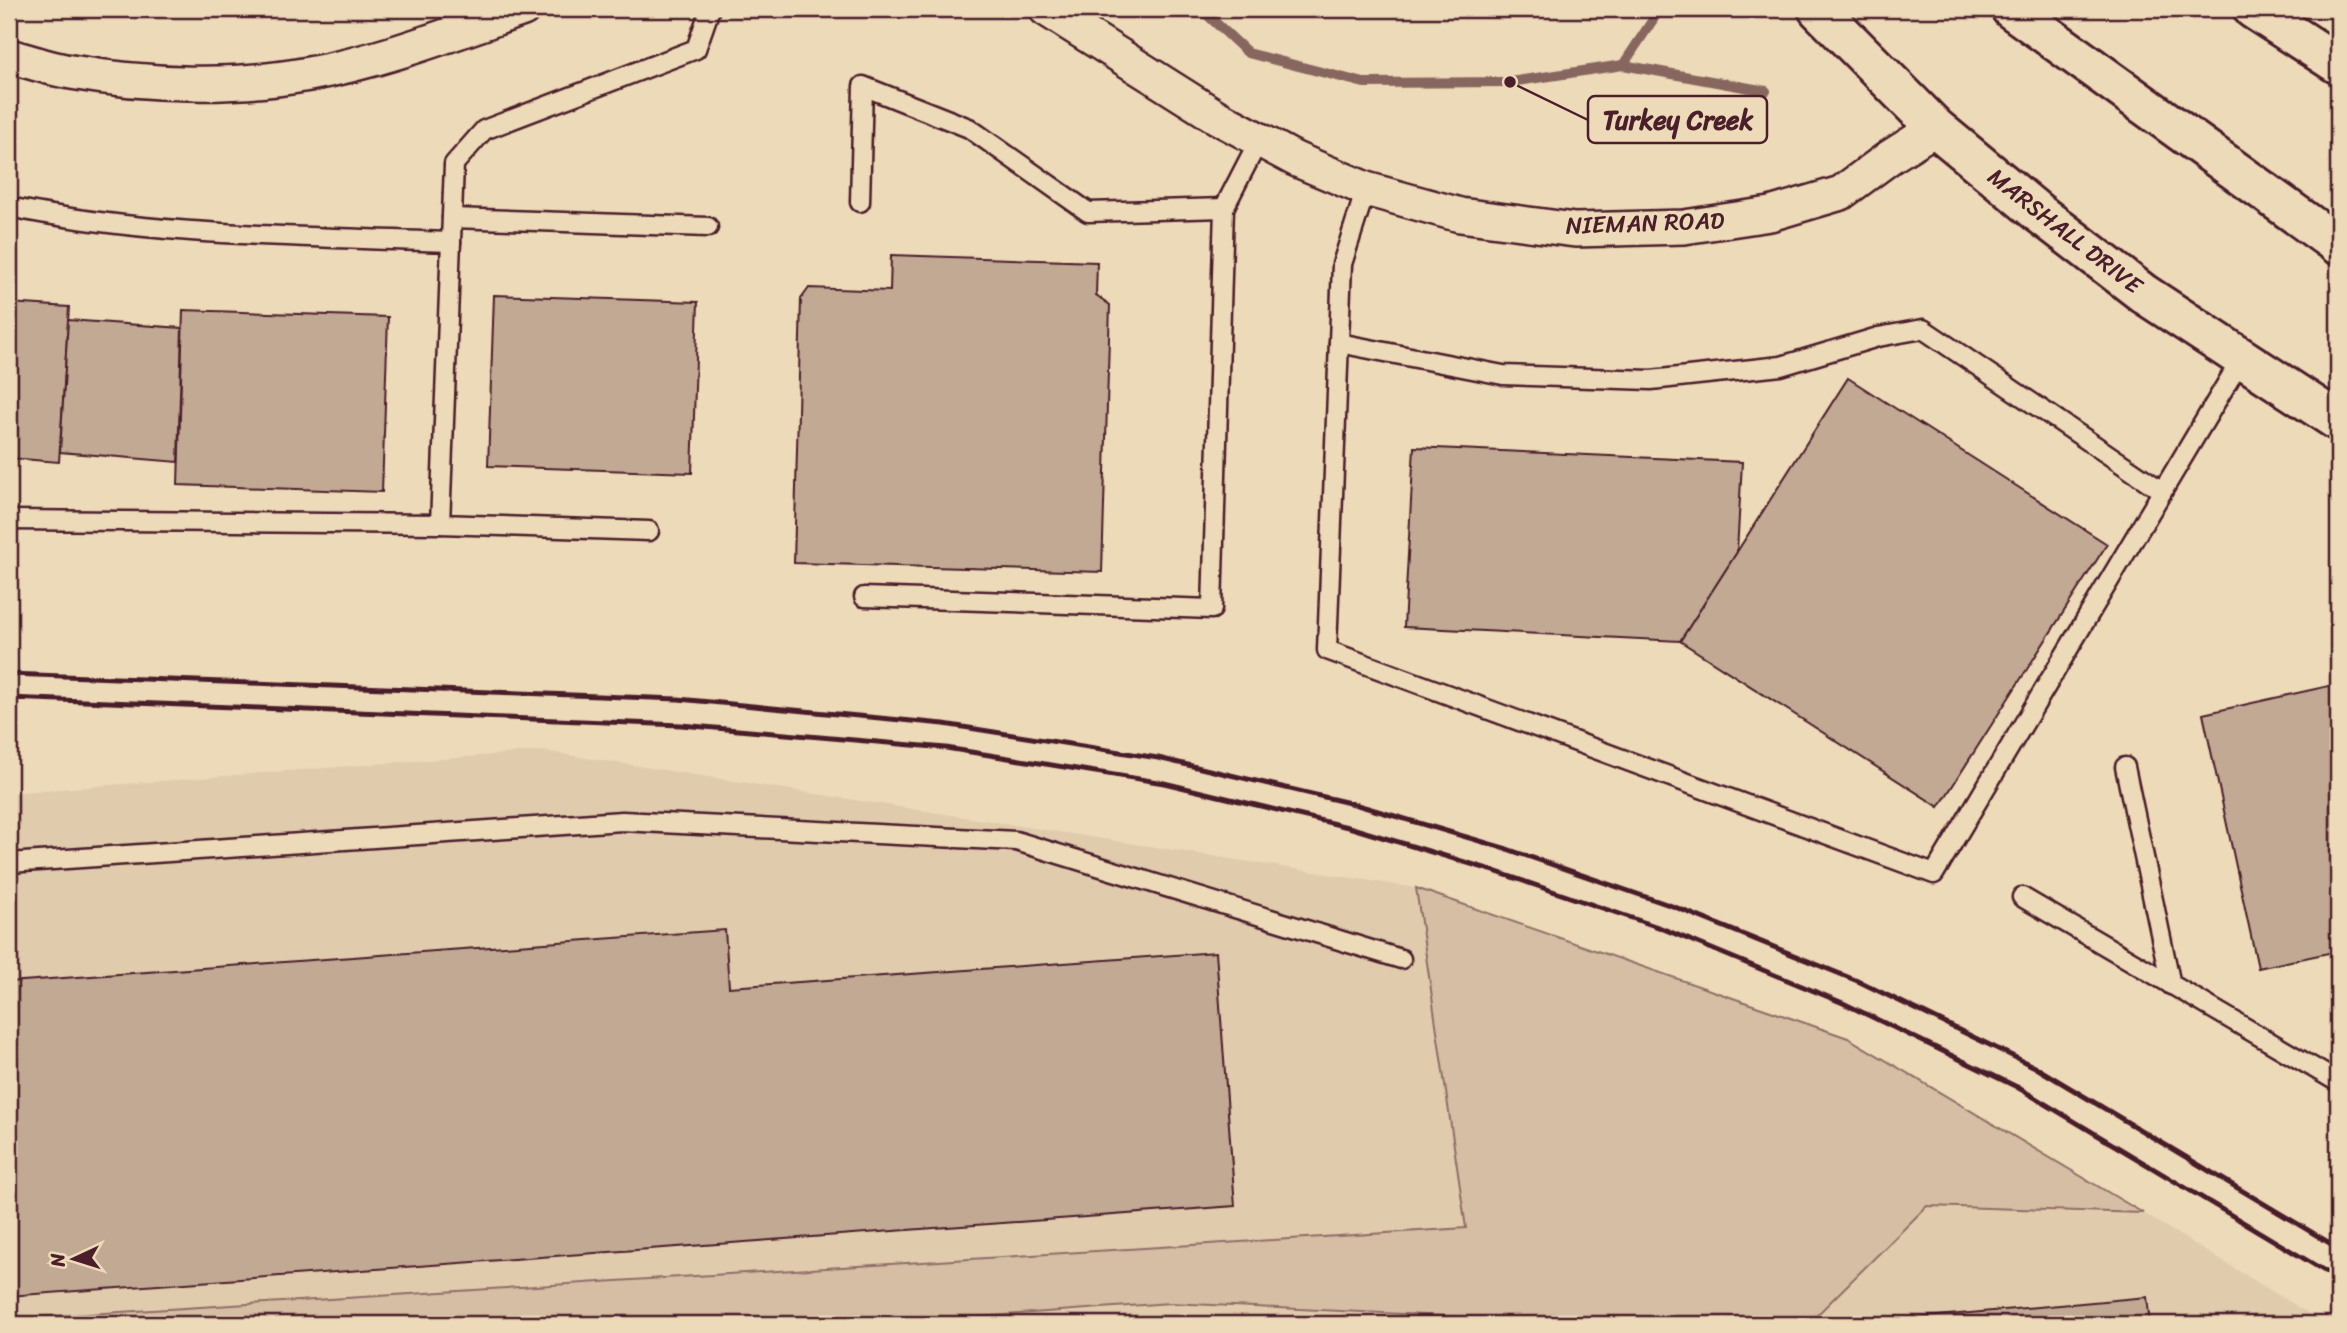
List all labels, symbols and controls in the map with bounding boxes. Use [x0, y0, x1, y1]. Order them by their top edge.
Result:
callout: Turkey Creek [1588, 96, 1767, 143]
text: Turkey Creek [1603, 97, 1753, 143]
street label: MARSHALL DRIVE [1978, 157, 2153, 306]
street label: NIEMAN ROAD [1565, 199, 1726, 247]
north arrow [38, 1224, 108, 1294]
text: N [41, 1252, 75, 1269]

